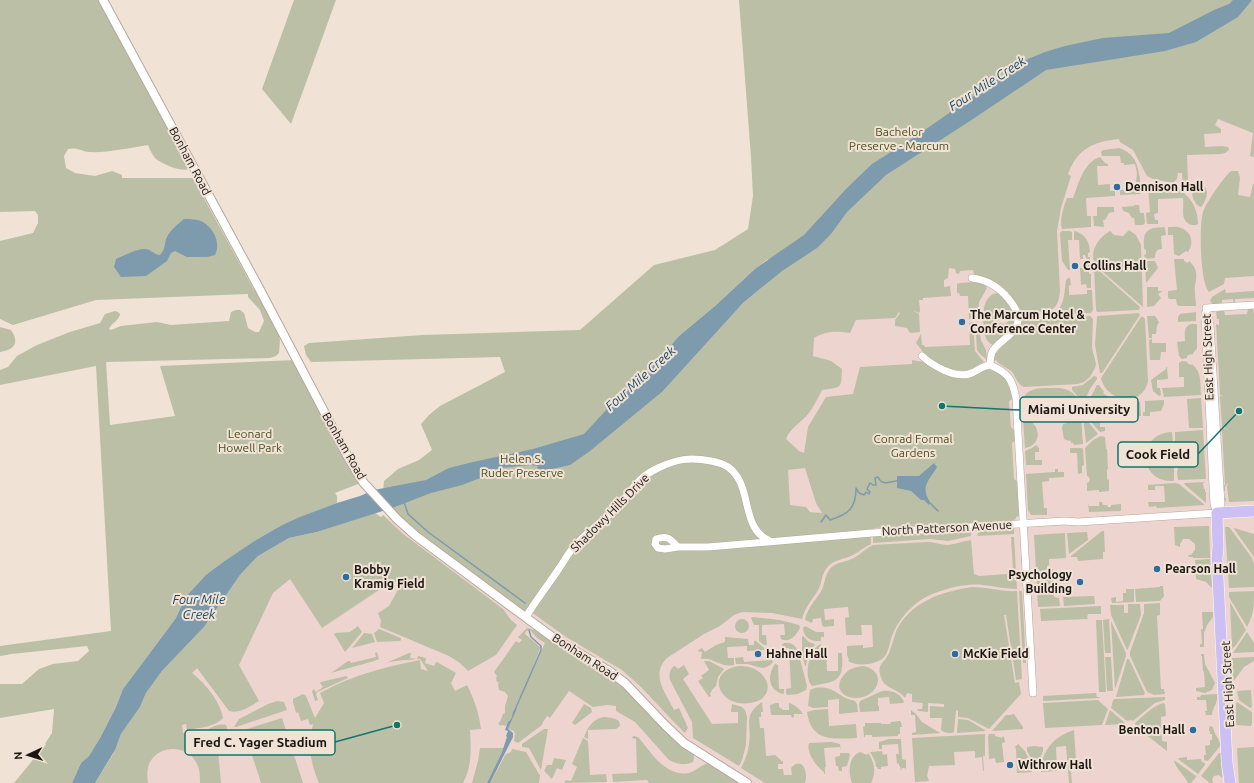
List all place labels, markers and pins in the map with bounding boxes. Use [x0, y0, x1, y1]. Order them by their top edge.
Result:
place label: Dennison Hall [1125, 180, 1204, 193]
marker: Dennison Hall [1112, 182, 1122, 192]
place label: Collins Hall [1083, 259, 1147, 272]
marker: Collins Hall [1070, 261, 1080, 271]
place label: The Marcum Hotel & Conference Center [970, 308, 1085, 335]
marker: The Marcum Hotel & Conference Center [957, 317, 967, 327]
callout: Miami University [1020, 397, 1138, 422]
callout: Cook Field [1118, 442, 1198, 467]
place label: Pearson Hall [1165, 562, 1236, 575]
place label: Bobby Kramig Field [354, 563, 425, 590]
marker: Pearson Hall [1152, 564, 1162, 574]
place label: Psychology Building [1008, 568, 1073, 595]
marker: Bobby Kramig Field [341, 572, 351, 582]
marker: Psychology Building [1075, 577, 1085, 587]
place label: Hahne Hall [766, 647, 828, 660]
place label: McKie Field [963, 647, 1029, 660]
marker: Hahne Hall [753, 649, 763, 659]
marker: McKie Field [950, 649, 960, 659]
place label: Benton Hall [1119, 723, 1185, 736]
marker: Benton Hall [1188, 725, 1198, 735]
callout: Fred C. Yager Stadium [185, 730, 335, 755]
place label: Withrow Hall [1018, 758, 1092, 771]
marker: Withrow Hall [1005, 760, 1015, 770]

